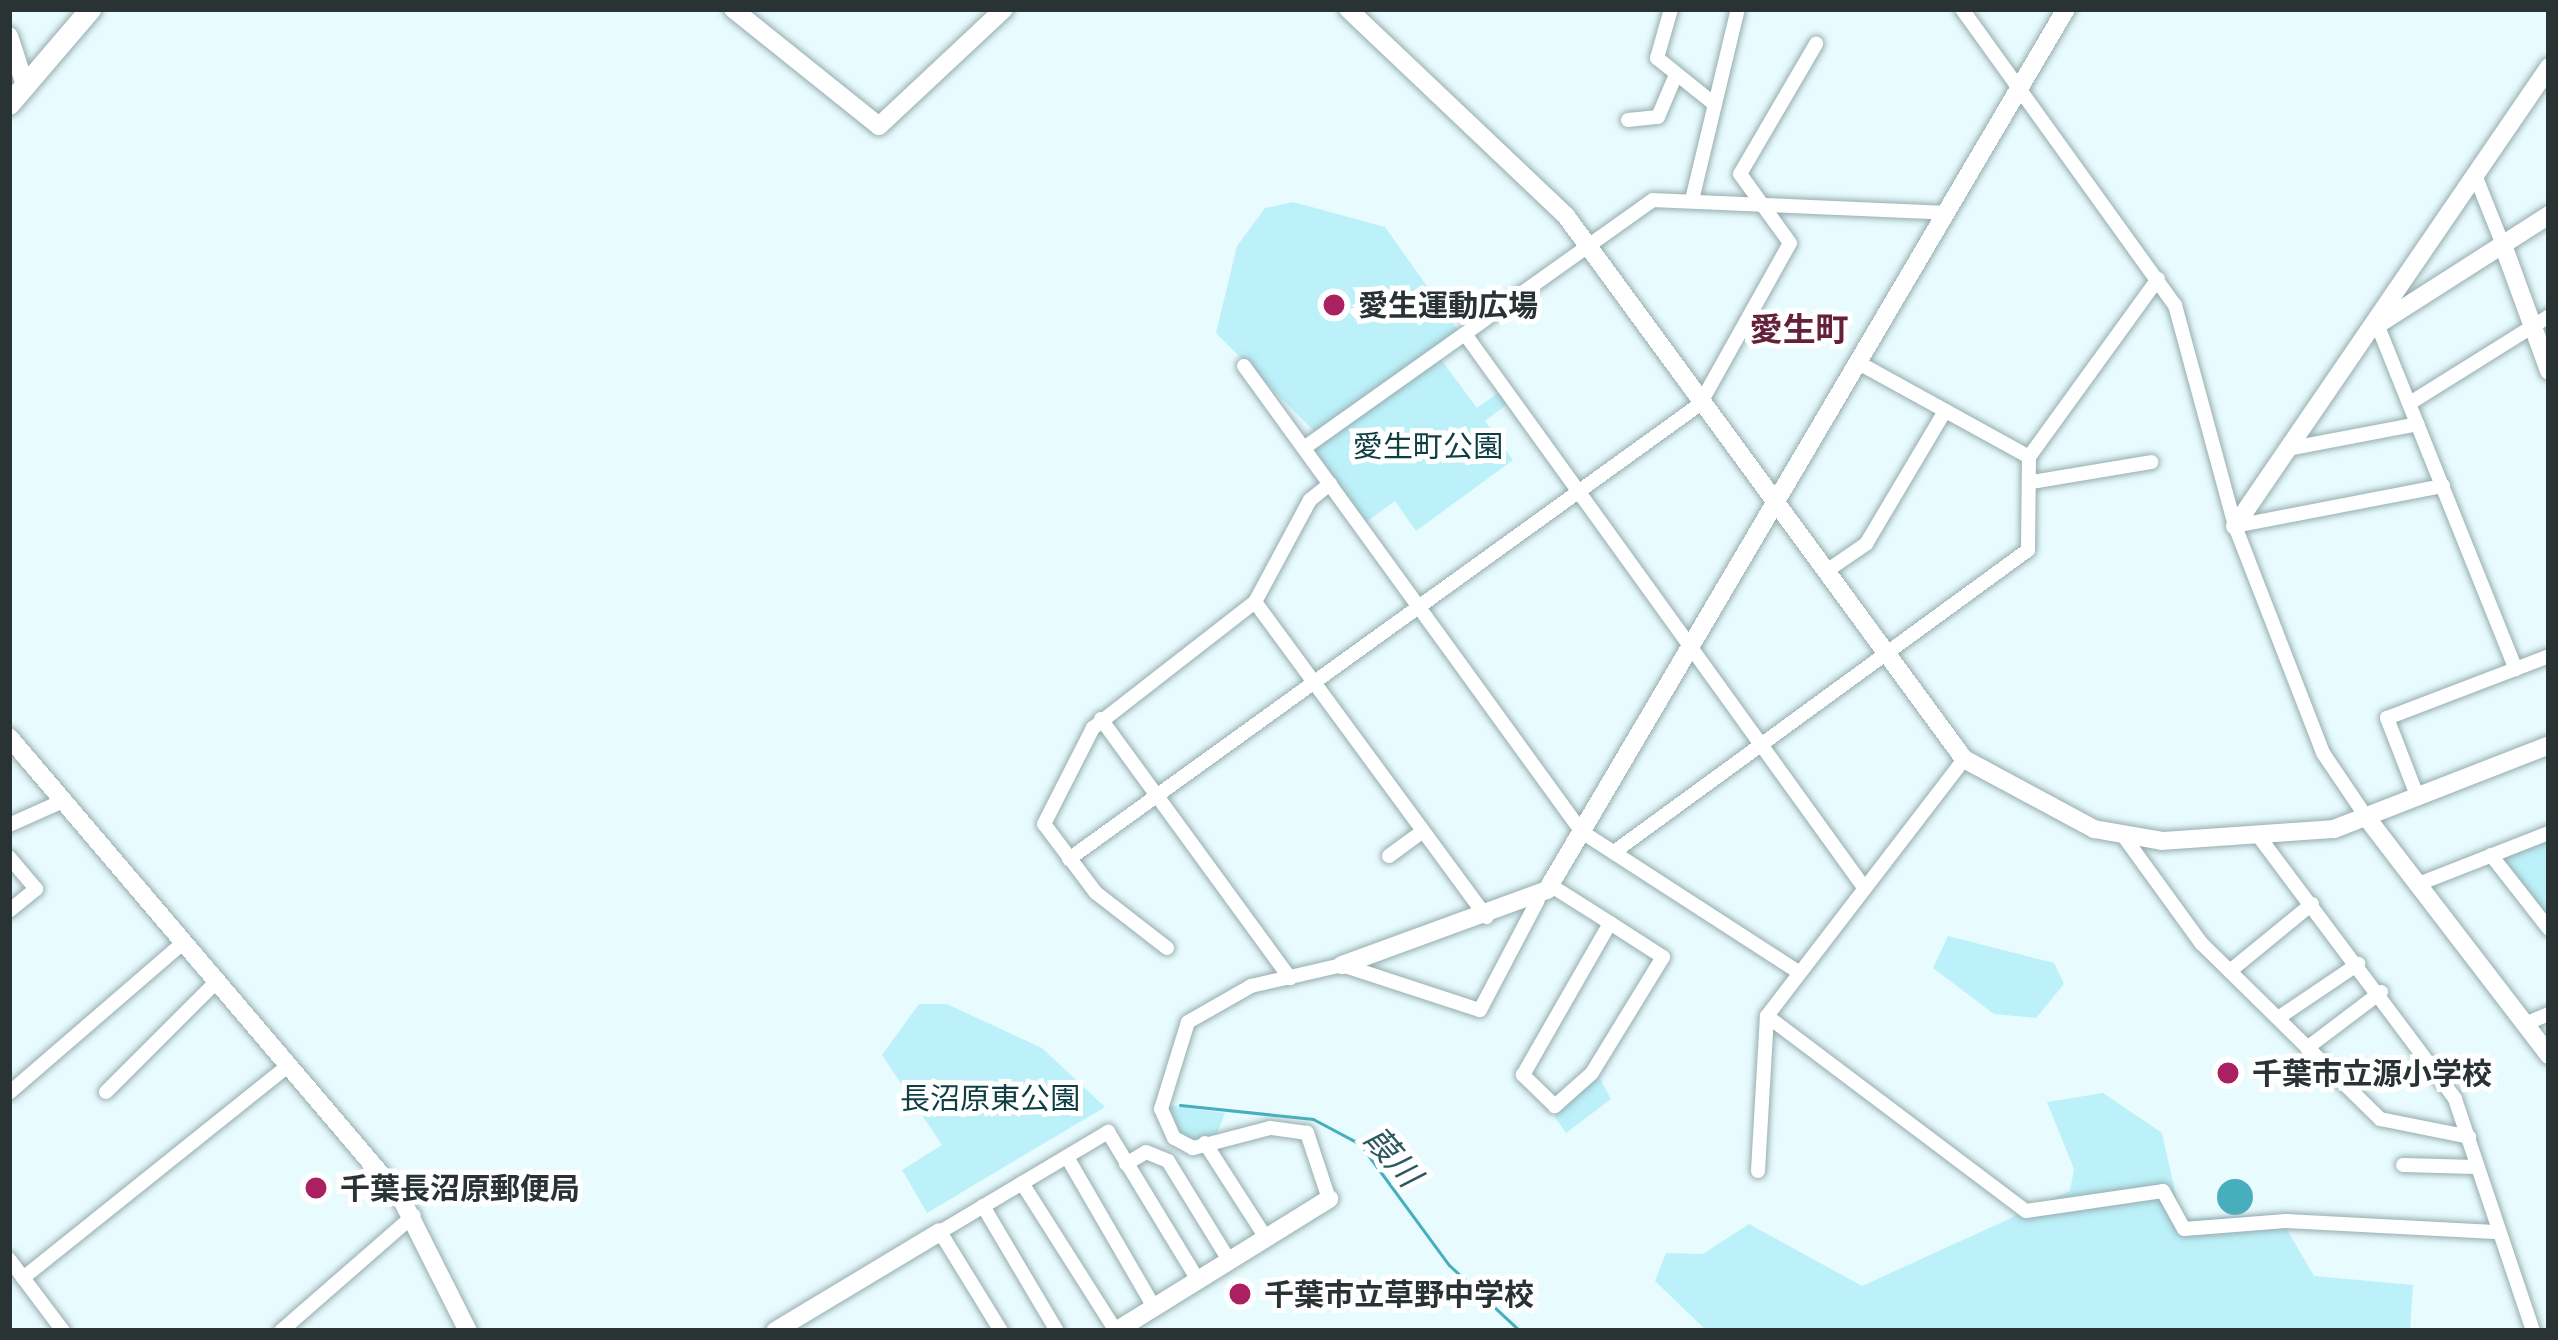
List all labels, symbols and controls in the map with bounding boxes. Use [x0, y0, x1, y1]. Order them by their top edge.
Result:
place label: 愛生運動広場 [1358, 287, 1538, 323]
marker: 愛生運動広場 [1321, 292, 1347, 318]
district label: 愛生町 [1750, 309, 1848, 349]
park label: 愛生町公園 [1353, 428, 1503, 464]
place label: 千葉市立源小学校 [2252, 1055, 2492, 1091]
marker: 千葉市立源小学校 [2215, 1060, 2241, 1086]
park label: 長沼原東公園 [900, 1080, 1080, 1116]
water label: 葭川 [1356, 1118, 1430, 1194]
place label: 千葉長沼原郵便局 [340, 1170, 580, 1206]
marker: 千葉長沼原郵便局 [303, 1175, 329, 1201]
place label: 千葉市立草野中学校 [1264, 1276, 1534, 1312]
marker: 千葉市立草野中学校 [1227, 1281, 1253, 1307]

